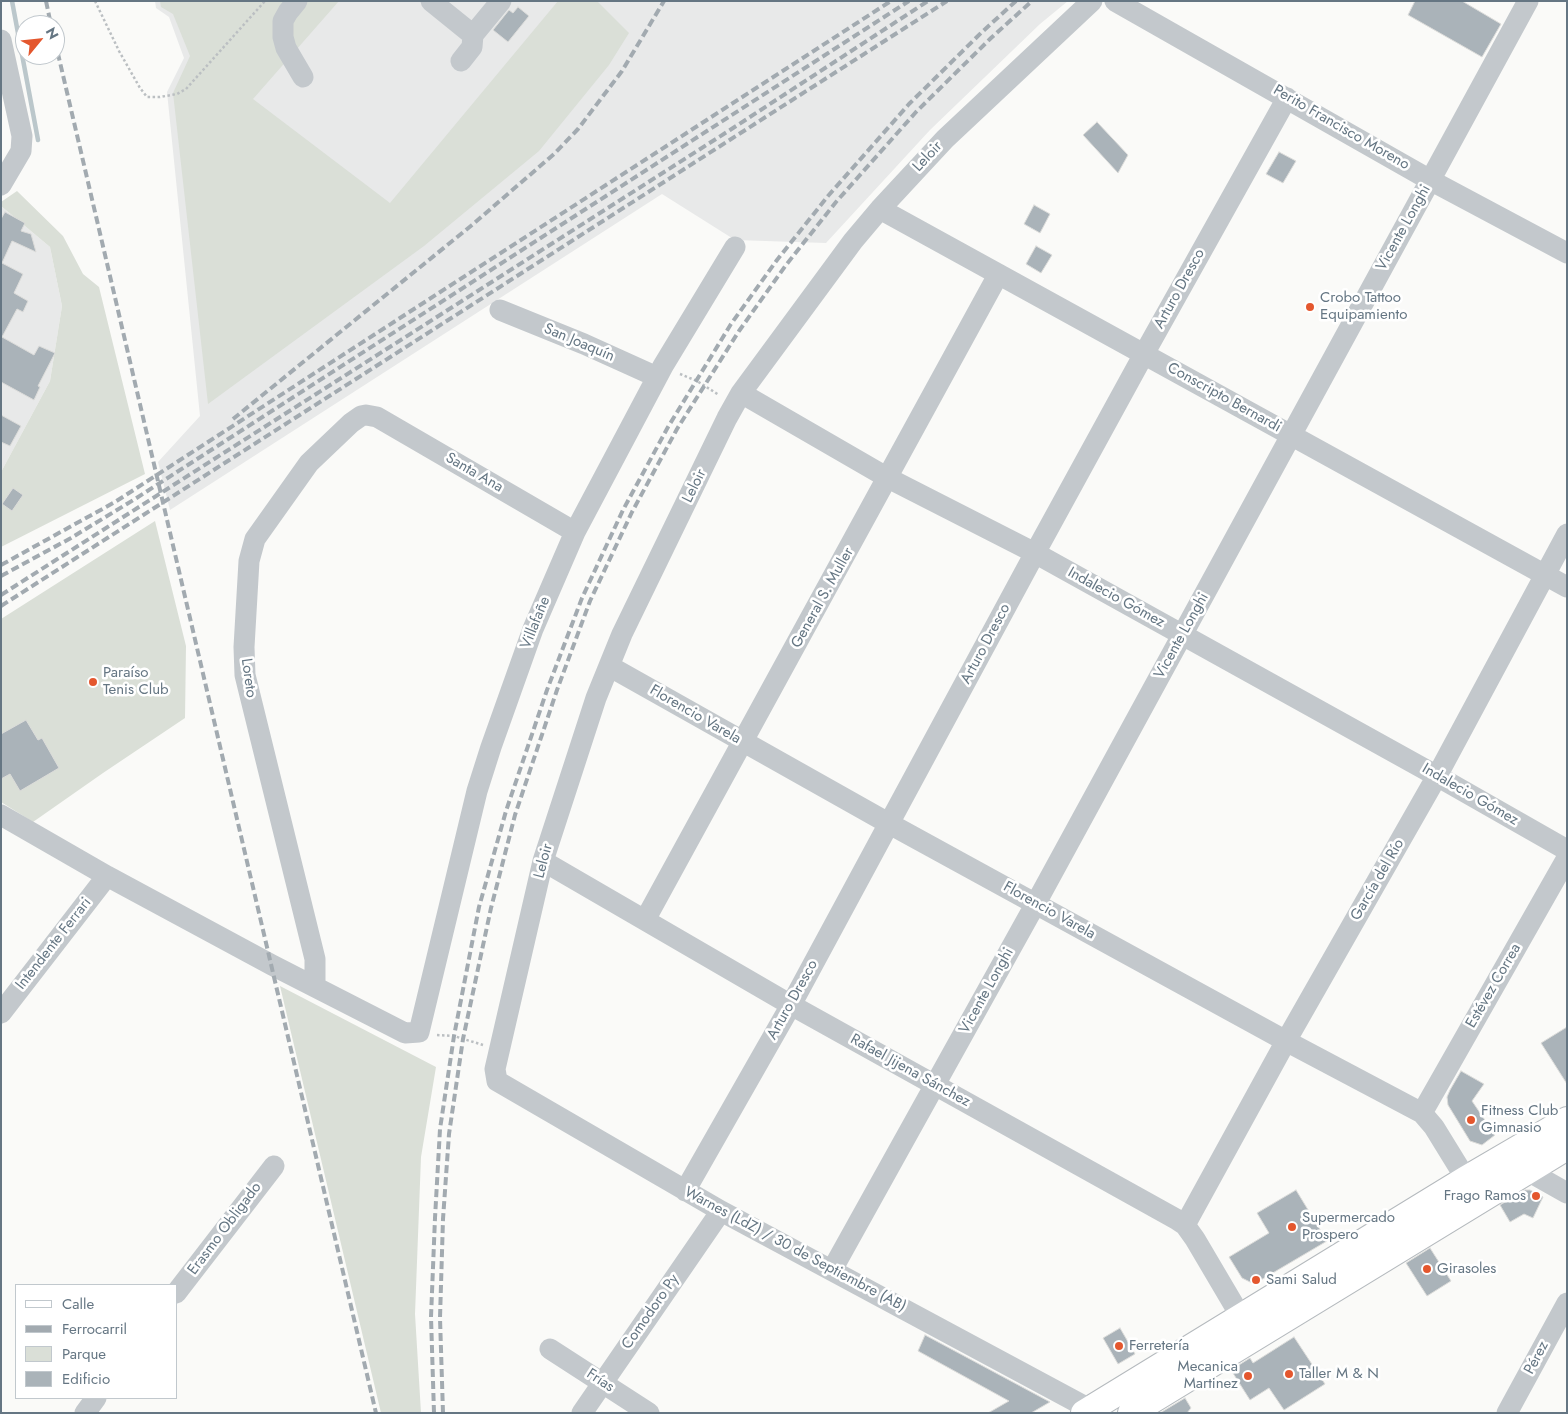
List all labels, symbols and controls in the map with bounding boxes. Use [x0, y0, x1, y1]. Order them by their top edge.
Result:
north arrow [15, 15, 65, 65]
text: N [41, 24, 64, 43]
street label: Perito Francisco Moreno [1270, 82, 1412, 174]
street label: Leloir [909, 138, 947, 176]
street label: Vicente Longhi [1373, 182, 1435, 274]
street label: Arturo Dresco [1151, 246, 1209, 332]
place label: Crobo Tattoo Equipamiento [1320, 289, 1407, 324]
marker: Crobo Tattoo Equipamiento [1304, 301, 1316, 313]
street label: San Joaquín [541, 320, 617, 366]
street label: Conscripto Bernardi [1164, 359, 1284, 437]
street label: Santa Ana [442, 449, 506, 497]
street label: Leloir [679, 466, 711, 506]
street label: General S. Muller [788, 545, 858, 651]
street label: Indalecio Gómez [1064, 564, 1168, 632]
street label: Vicente Longhi [1151, 590, 1213, 682]
street label: Villafañe [517, 594, 555, 652]
street label: Arturo Dresco [957, 601, 1015, 687]
street label: Loreto [236, 657, 260, 699]
place label: Paraíso Tenis Club [103, 664, 169, 699]
marker: Paraíso Tenis Club [87, 676, 99, 688]
street label: Florencio Varela [646, 682, 744, 748]
street label: Indalecio Gómez [1419, 760, 1521, 830]
street label: García del Río [1347, 836, 1409, 924]
street label: Leloir [531, 842, 557, 880]
street label: Florencio Varela [1000, 878, 1098, 944]
street label: Intendente Ferrari [12, 894, 96, 994]
street label: Estévez Correa [1463, 941, 1525, 1031]
street label: Vicente Longhi [956, 945, 1018, 1037]
street label: Arturo Dresco [764, 957, 822, 1043]
street label: Rafael Jijena Sánchez [847, 1031, 973, 1111]
place label: Fitness Club Gimnasio [1481, 1102, 1558, 1137]
marker: Fitness Club Gimnasio [1465, 1114, 1477, 1126]
street label: Erasmo Obligado [184, 1179, 266, 1279]
street label: Warnes (LdZ) / 30 de Septiembre (AB) [681, 1184, 909, 1316]
place label: Frago Ramos [1444, 1187, 1526, 1205]
marker: Frago Ramos [1530, 1190, 1542, 1202]
place label: Supermercado Prospero [1302, 1209, 1395, 1244]
marker: Supermercado Prospero [1286, 1221, 1298, 1233]
place label: Girasoles [1437, 1260, 1496, 1278]
marker: Girasoles [1421, 1263, 1433, 1275]
street label: Comodoro Py [619, 1271, 683, 1353]
place label: Sami Salud [1266, 1271, 1337, 1289]
marker: Sami Salud [1250, 1274, 1262, 1286]
legend [15, 1284, 178, 1399]
text: Calle [62, 1293, 94, 1315]
text: Ferrocarril [62, 1318, 127, 1340]
place label: Ferretería [1129, 1337, 1189, 1355]
street label: Pérez [1521, 1338, 1553, 1378]
marker: Ferretería [1113, 1340, 1125, 1352]
text: Parque [62, 1343, 106, 1365]
place label: Mecanica Martinez [1178, 1358, 1238, 1393]
street label: Frías [583, 1365, 617, 1397]
place label: Taller M & N [1299, 1365, 1379, 1383]
text: Edificio [62, 1368, 110, 1390]
marker: Taller M & N [1283, 1368, 1295, 1380]
marker: Mecanica Martinez [1242, 1370, 1254, 1382]

